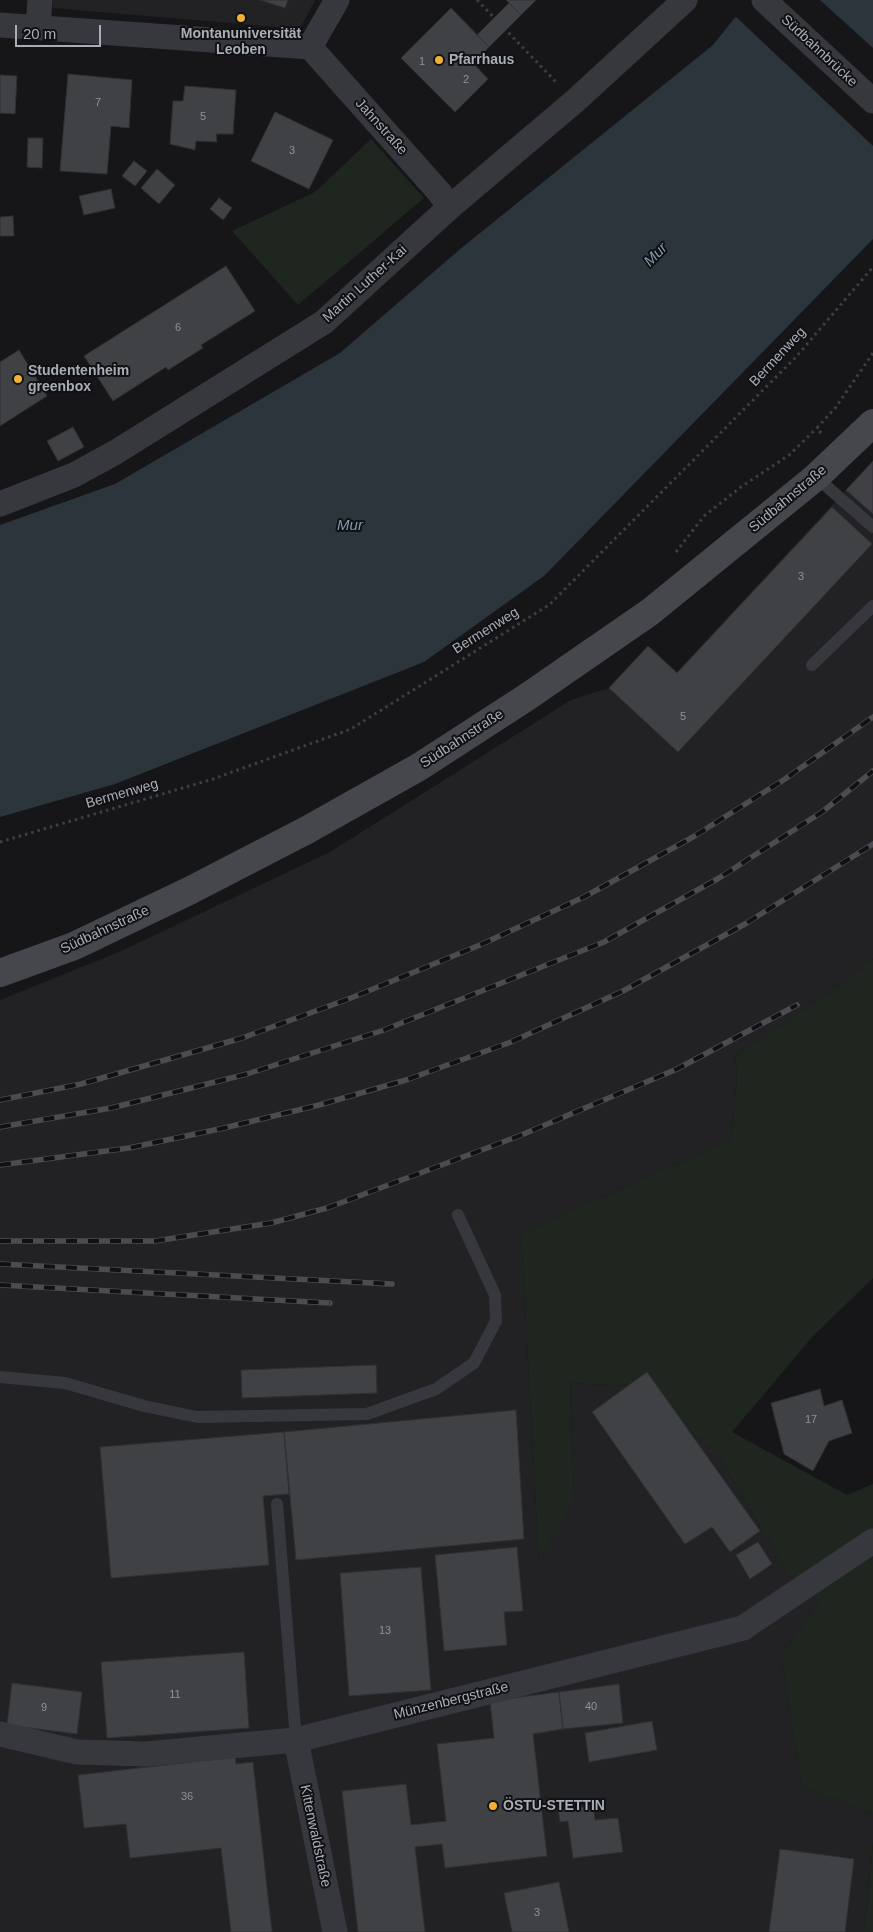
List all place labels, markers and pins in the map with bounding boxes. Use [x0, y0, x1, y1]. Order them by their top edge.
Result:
marker: Montanuniversität Leoben [235, 12, 247, 24]
place label: Montanuniversität Leoben [181, 26, 301, 58]
place label: Pfarrhaus [449, 52, 514, 68]
marker: Pfarrhaus [433, 54, 445, 66]
place label: Studentenheim greenbox [28, 363, 129, 396]
marker: Studentenheim greenbox [12, 373, 24, 385]
place label: ÖSTU-STETTIN [503, 1798, 605, 1814]
marker: ÖSTU-STETTIN [487, 1800, 499, 1812]

